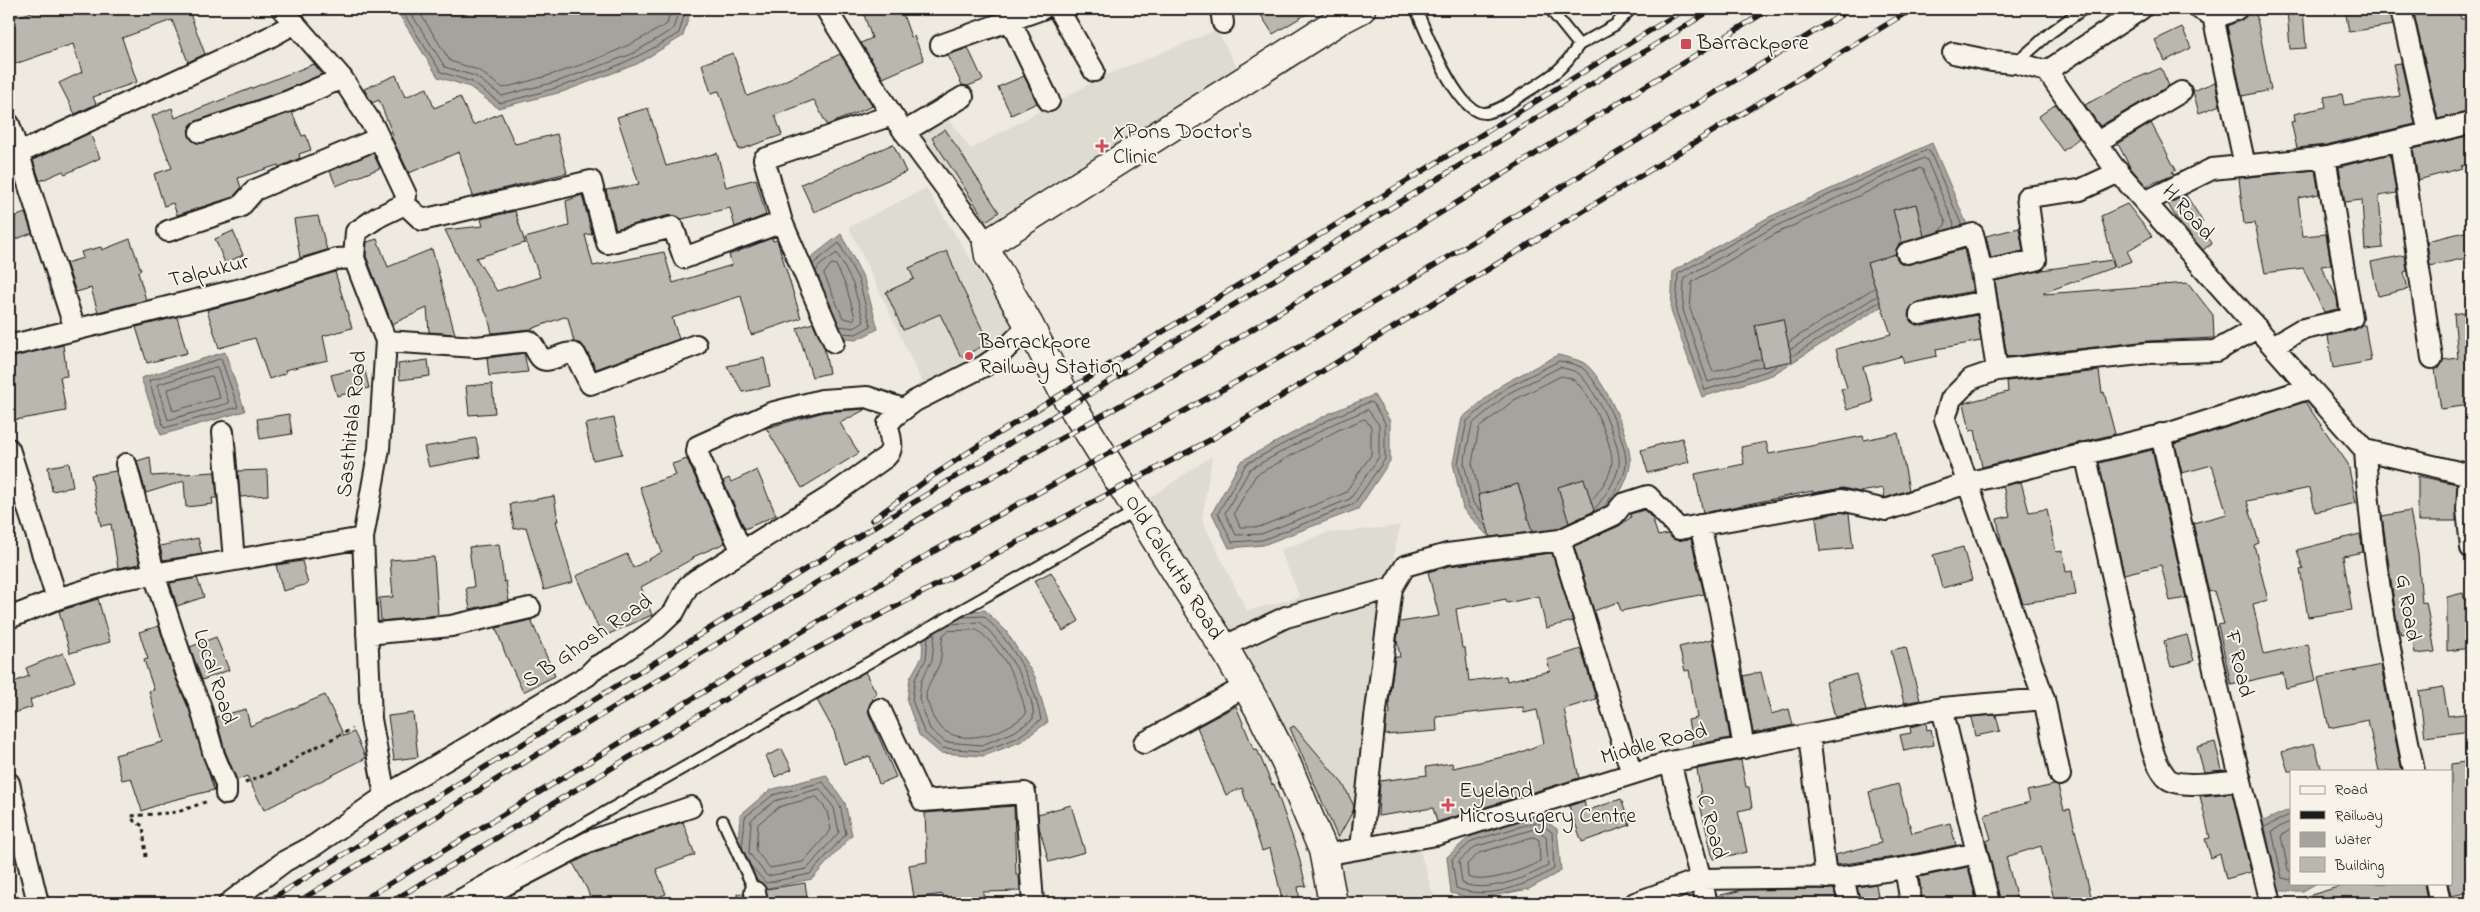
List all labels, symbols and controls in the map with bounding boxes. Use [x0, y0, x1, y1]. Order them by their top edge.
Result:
place label: Barrackpore [1696, 28, 1809, 60]
marker: Barrackpore [1679, 37, 1693, 51]
place label: XPons Doctor's Clinic [1113, 117, 1253, 174]
marker: XPons Doctor's Clinic [1095, 139, 1109, 153]
street label: H Road [2153, 178, 2221, 248]
street label: Talpukur [166, 247, 253, 297]
place label: Barrackpore Railway Station [978, 327, 1122, 385]
street label: Sasthitala Road [329, 349, 377, 499]
marker: Barrackpore Railway Station [963, 350, 975, 362]
street label: Old Calcutta Road [1115, 489, 1231, 647]
street label: G Road [2386, 572, 2428, 644]
street label: S B Ghosh Road [517, 587, 659, 697]
street label: Local Road [184, 625, 244, 729]
street label: F Road [2215, 626, 2261, 701]
street label: Middle Road [1597, 715, 1711, 775]
legend [2290, 770, 2452, 884]
place label: Eyeland Microsurgery Centre [1459, 776, 1636, 834]
text: Road [2335, 779, 2368, 801]
street label: C Road [1687, 791, 1735, 863]
marker: Eyeland Microsurgery Centre [1441, 798, 1455, 812]
text: Railway [2335, 805, 2383, 828]
text: Water [2335, 829, 2371, 851]
text: Building [2334, 855, 2384, 878]

